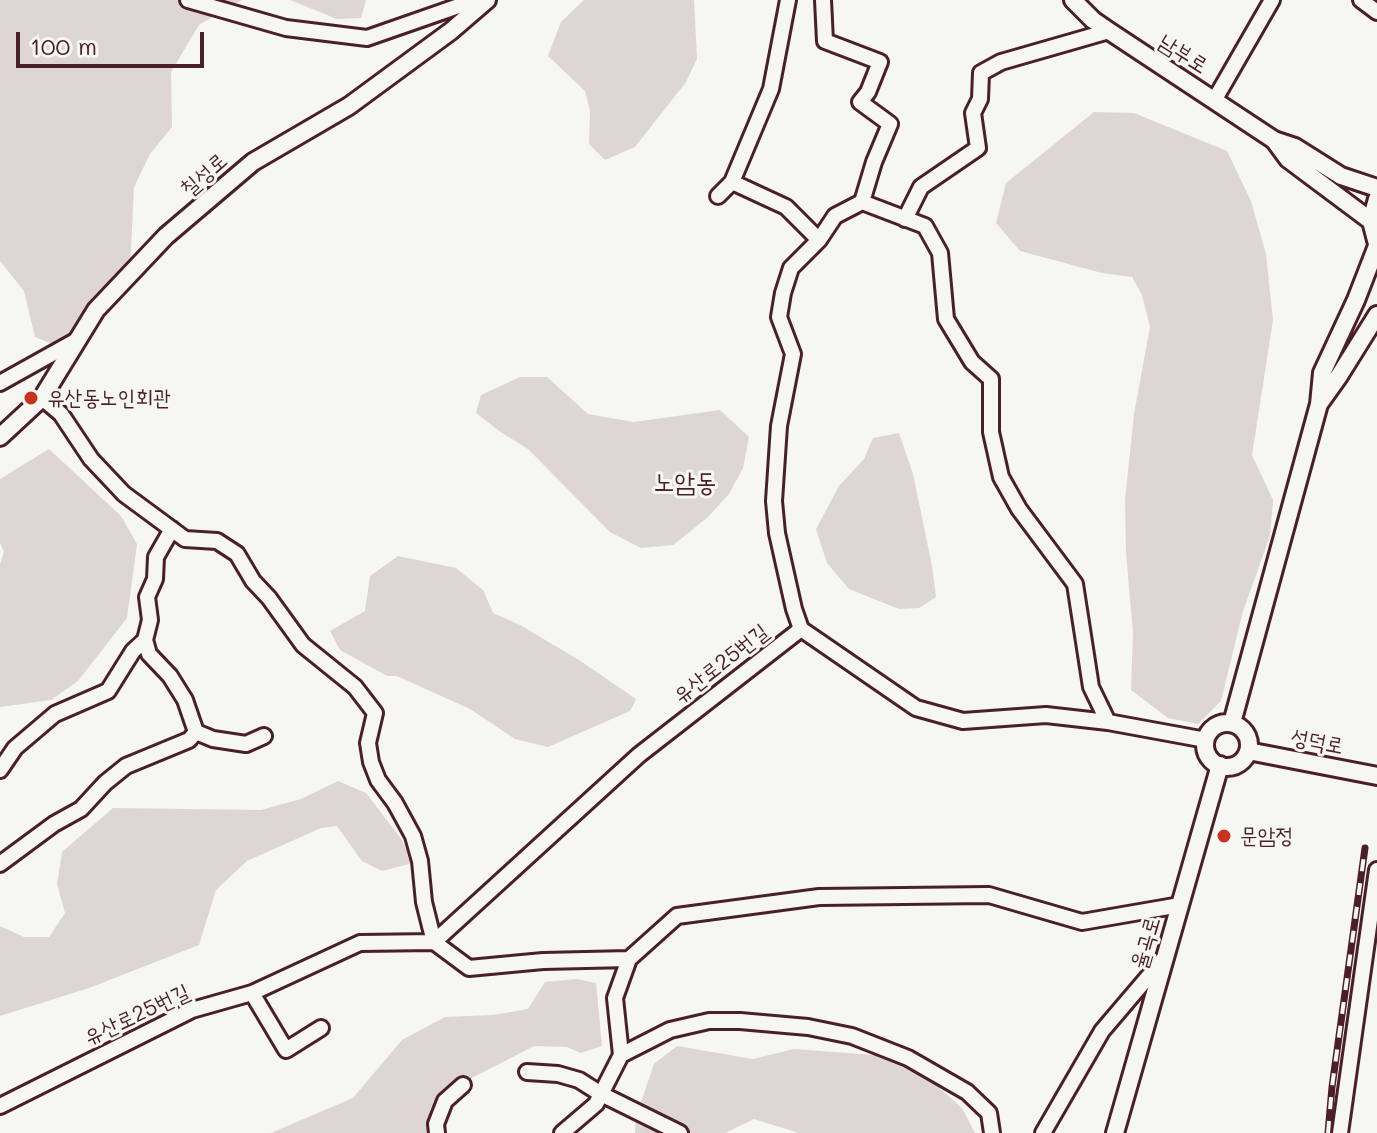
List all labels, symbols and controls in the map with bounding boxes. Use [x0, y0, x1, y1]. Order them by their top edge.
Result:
scale bar [20, 16, 208, 66]
street label: 남부로 [1153, 29, 1213, 79]
text: 100 m [30, 30, 97, 61]
street label: 칠성로 [175, 148, 233, 202]
place label: 유산동노인회관 [47, 385, 171, 411]
marker: 유산동노인회관 [22, 389, 40, 407]
district label: 노암동 [654, 467, 716, 499]
street label: 유산로25번길 [668, 619, 774, 709]
street label: 성덕로 [1288, 724, 1346, 760]
place label: 문암정 [1240, 823, 1293, 849]
marker: 문암정 [1215, 827, 1233, 845]
street label: 율곡로 [1126, 914, 1166, 972]
street label: 유산로25번길 [80, 979, 194, 1051]

